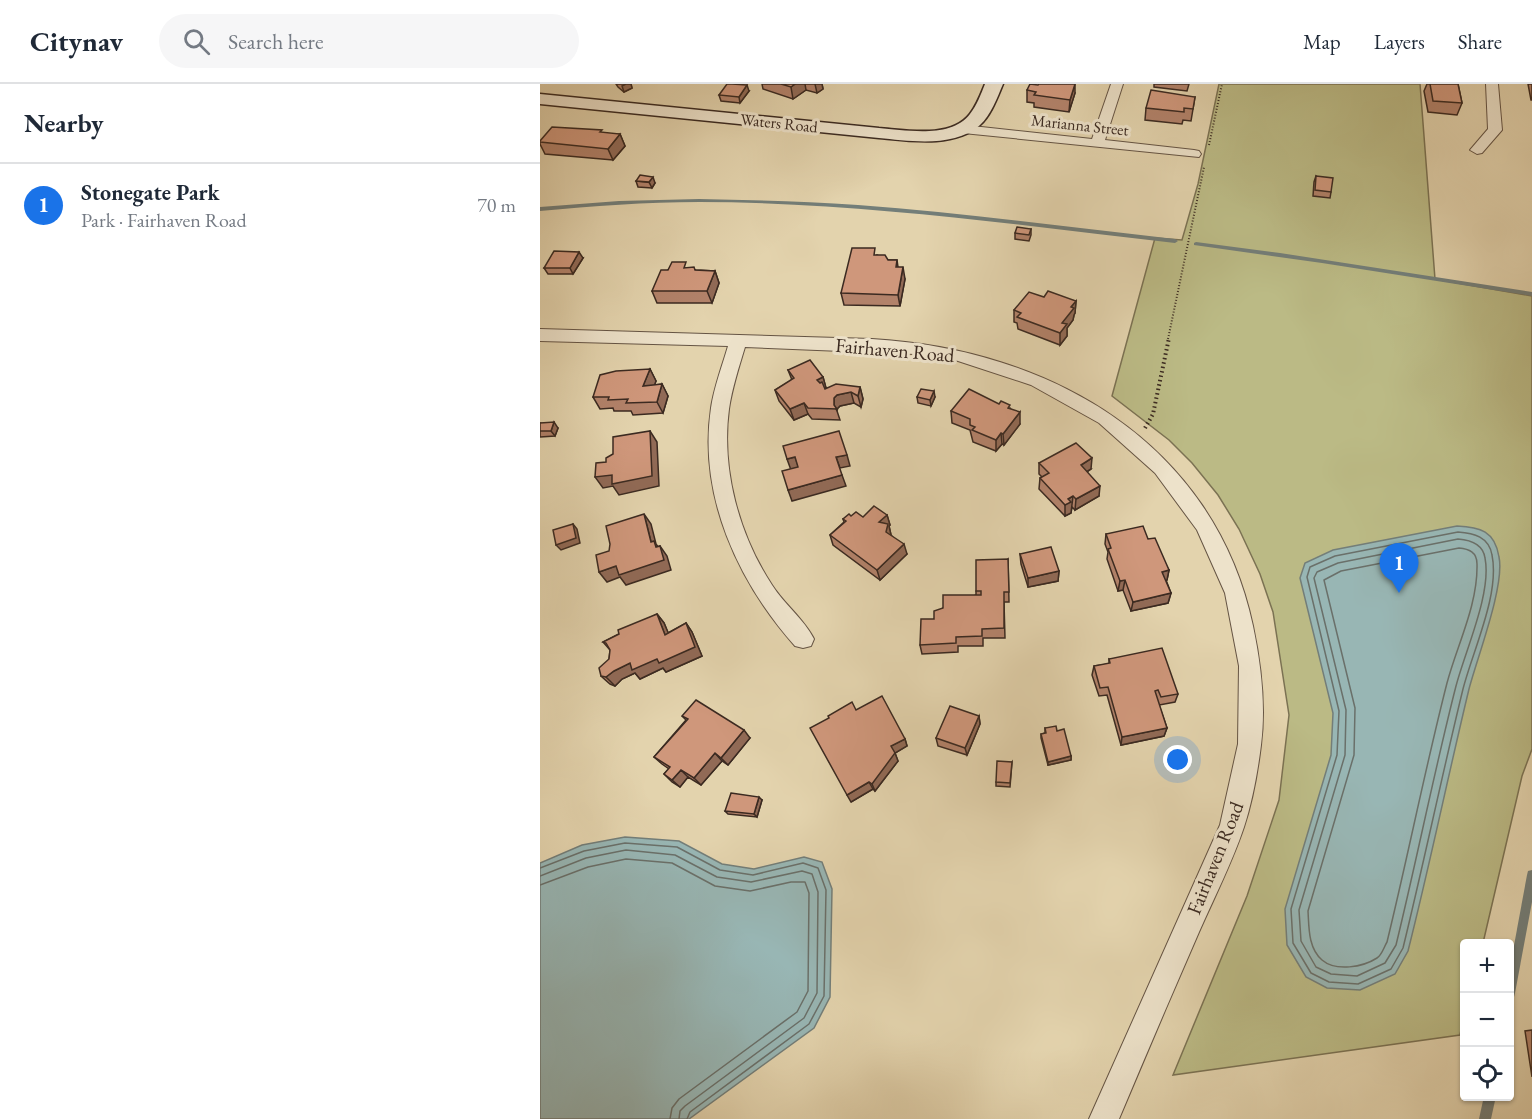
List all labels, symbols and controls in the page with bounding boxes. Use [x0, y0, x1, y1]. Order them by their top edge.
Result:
search box [159, 14, 579, 68]
text: Citynav [30, 23, 123, 59]
icon: search [180, 25, 213, 58]
text: Search here [228, 27, 324, 56]
text: Map [1303, 28, 1341, 55]
text: Layers [1374, 28, 1425, 55]
text: Share [1458, 28, 1502, 55]
text: Nearby [24, 106, 104, 140]
street label: Waters Road [739, 108, 820, 138]
street label: Marianna Street [1030, 109, 1130, 141]
text: Stonegate Park [81, 178, 220, 207]
text: 1 [38, 192, 49, 218]
text: 70 m [477, 192, 516, 218]
text: Park · Fairhaven Road [81, 207, 247, 233]
street label: Fairhaven Road [834, 332, 957, 368]
pin: 1 [1380, 544, 1418, 593]
your location [1163, 745, 1192, 774]
street label: Fairhaven Road [1181, 797, 1250, 918]
map controls [1460, 939, 1514, 1101]
button: + [1460, 939, 1514, 993]
button: − [1460, 993, 1514, 1047]
button: locate [1460, 1047, 1514, 1101]

